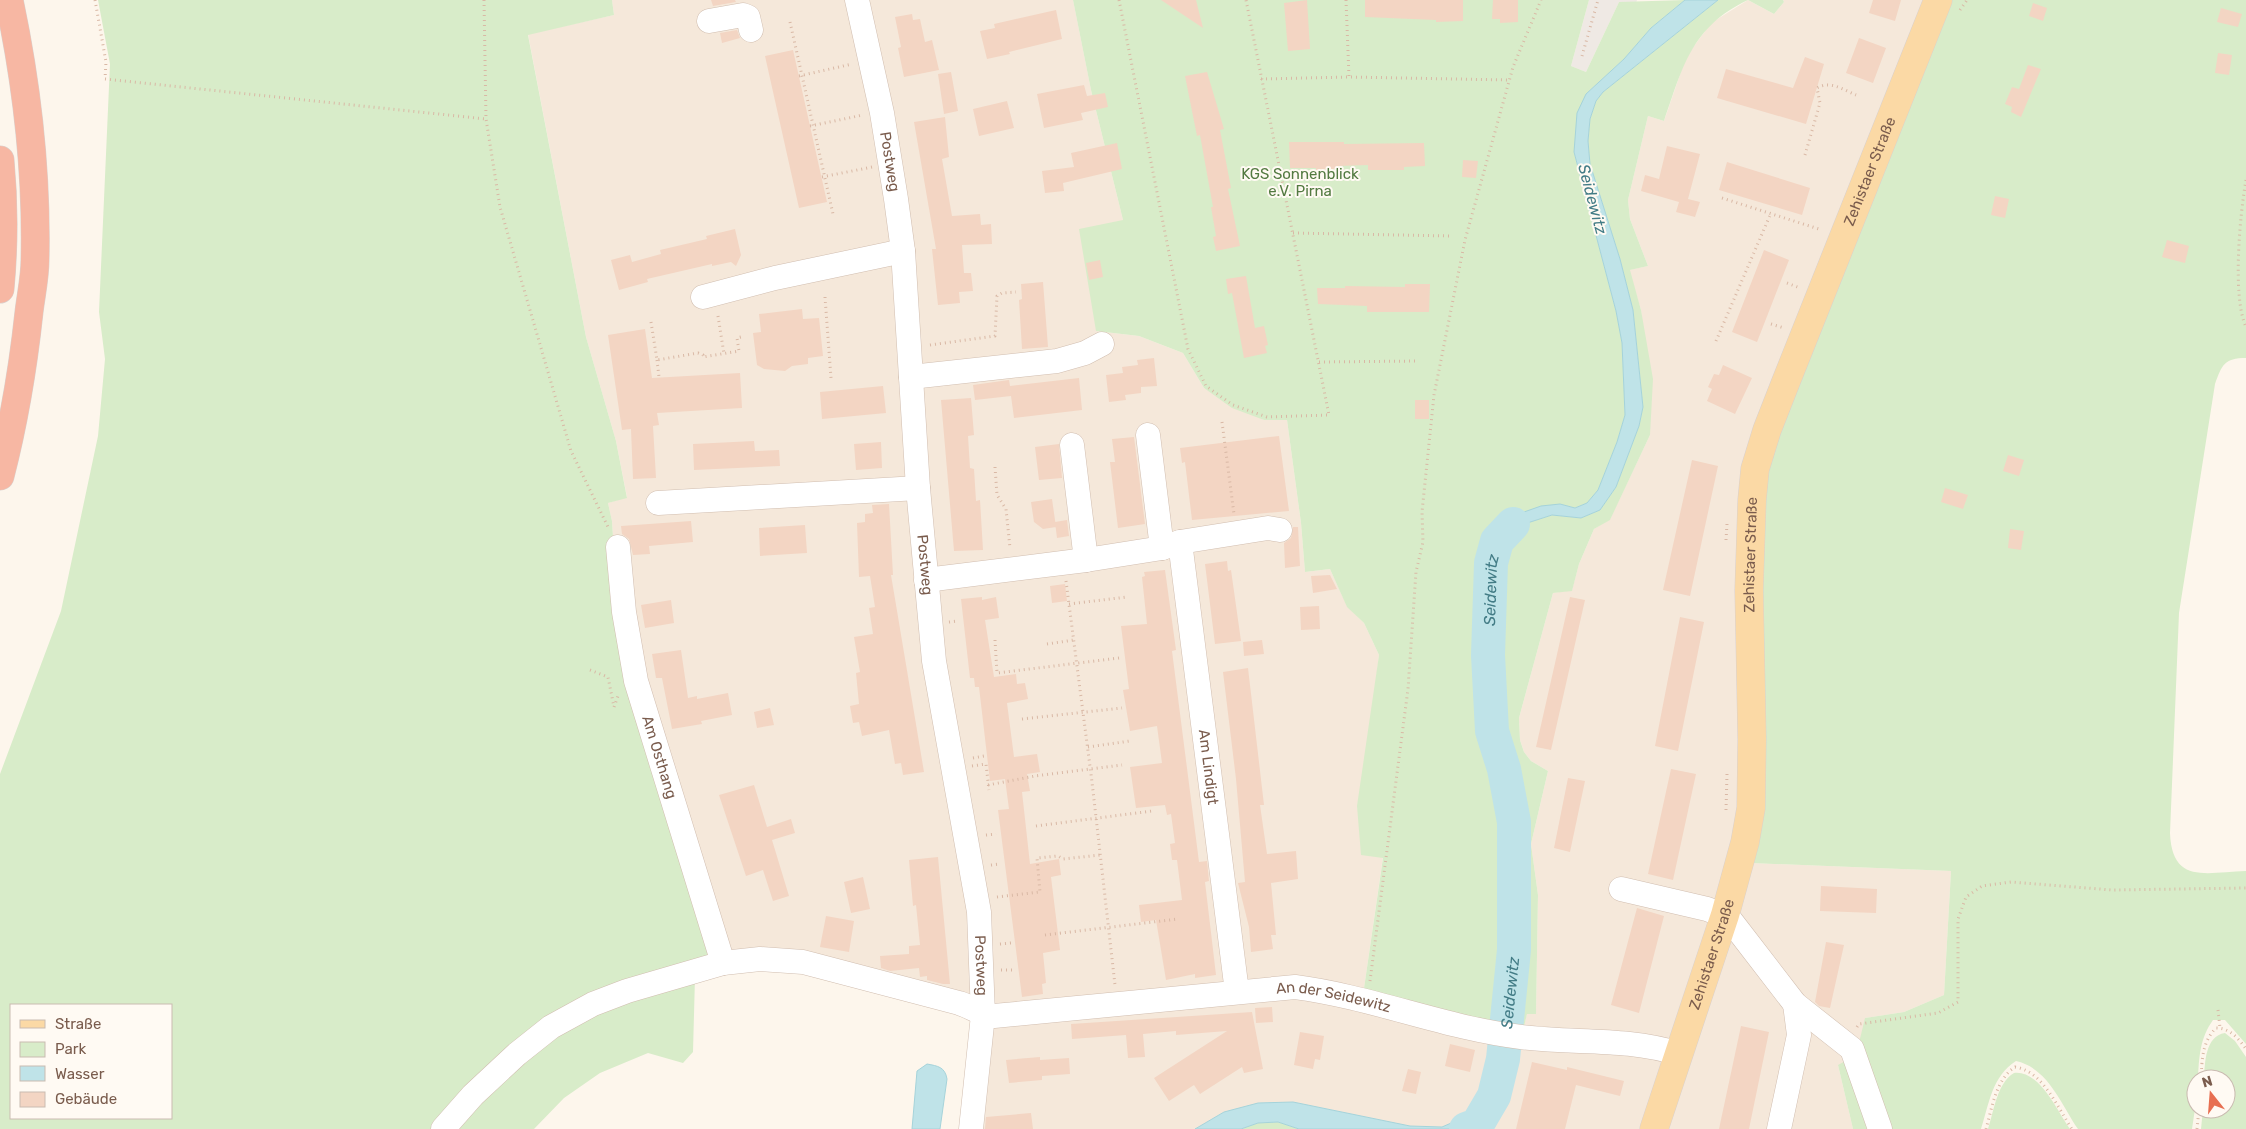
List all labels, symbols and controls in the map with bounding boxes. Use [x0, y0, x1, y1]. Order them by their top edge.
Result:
street label: Zehistaer Straße [1840, 114, 1899, 228]
street label: Postweg [876, 130, 904, 193]
water label: Seidewitz [1574, 162, 1611, 236]
park label: KGS Sonnenblick e.V. Pirna [1241, 165, 1359, 200]
street label: Zehistaer Straße [1740, 497, 1761, 613]
street label: Postweg [913, 534, 937, 596]
water label: Seidewitz [1480, 552, 1503, 626]
street label: Am Osthang [638, 713, 681, 801]
street label: Am Lindigt [1195, 728, 1222, 806]
street label: Zehistaer Straße [1685, 897, 1738, 1012]
street label: Postweg [971, 935, 991, 996]
water label: Seidewitz [1497, 956, 1523, 1030]
street label: An der Seidewitz [1275, 978, 1393, 1016]
legend [10, 1004, 172, 1119]
text: Straße [55, 1015, 101, 1033]
text: Park [55, 1040, 86, 1058]
text: Wasser [55, 1065, 105, 1083]
north arrow [2186, 1069, 2236, 1119]
text: N [2200, 1072, 2215, 1092]
text: Gebäude [55, 1090, 117, 1108]

